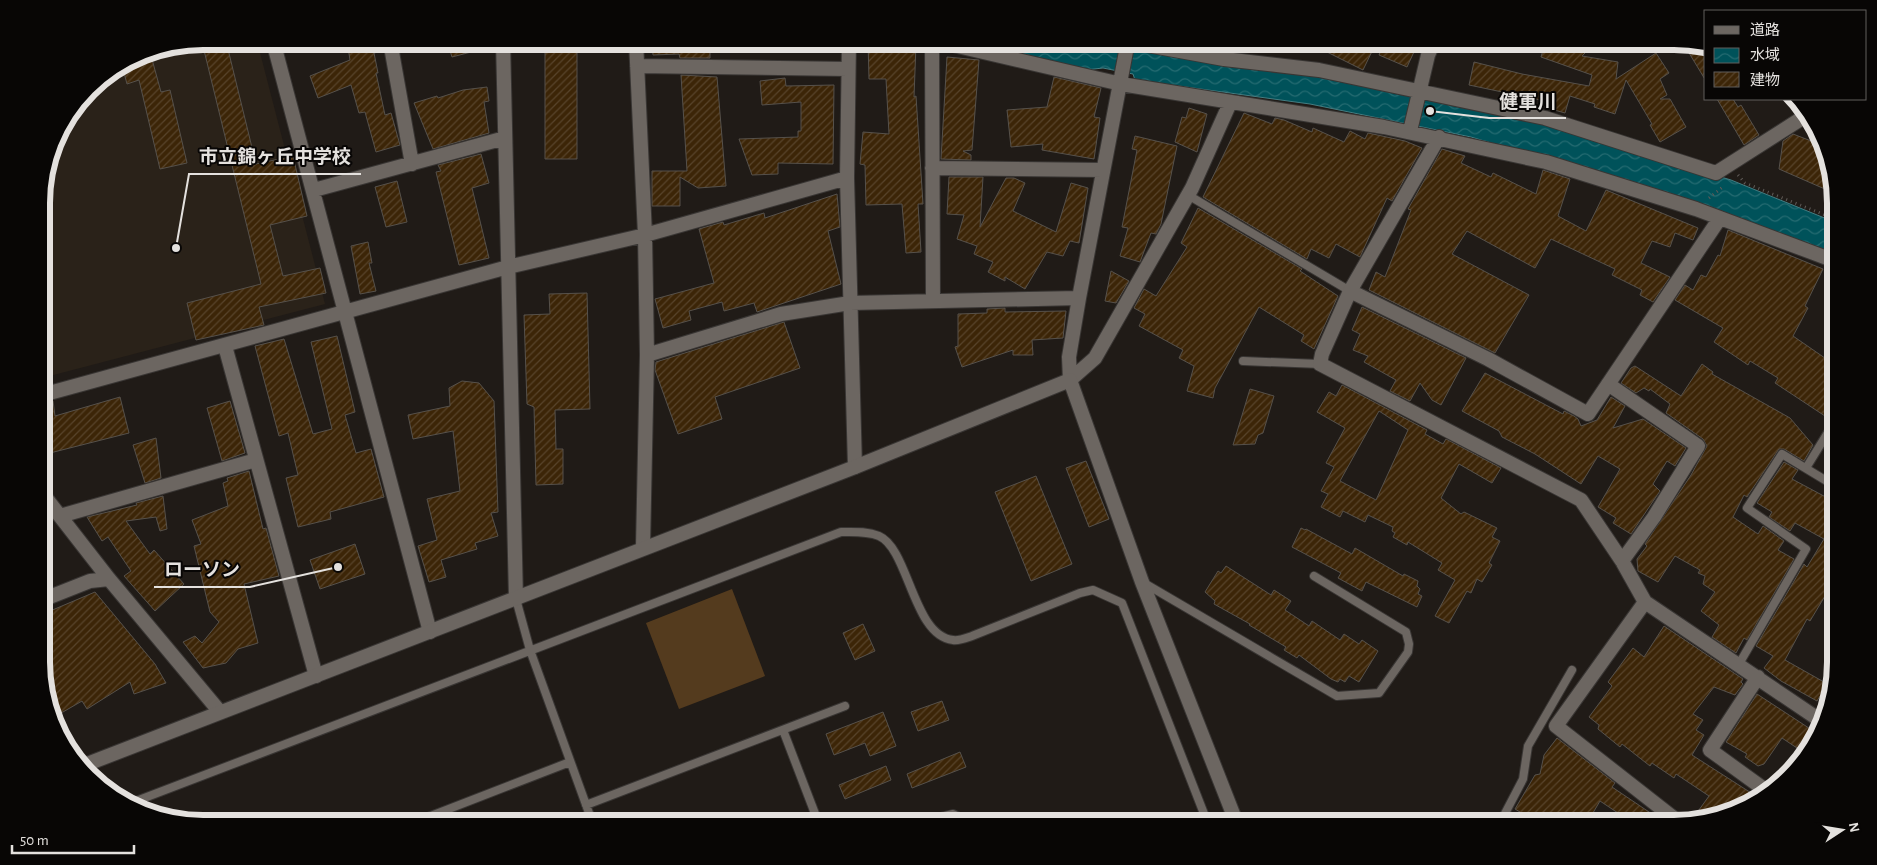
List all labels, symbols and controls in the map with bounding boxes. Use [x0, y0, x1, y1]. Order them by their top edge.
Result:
legend [1704, 10, 1867, 100]
text: 道路 [1750, 22, 1780, 38]
text: 水域 [1750, 47, 1780, 63]
text: 建物 [1750, 72, 1780, 88]
callout: 健軍川 [1489, 84, 1566, 118]
text: 健軍川 [1498, 91, 1557, 112]
callout: 市立錦ヶ丘中学校 [189, 140, 361, 174]
text: 市立錦ヶ丘中学校 [199, 146, 351, 167]
callout: ローソン [154, 553, 250, 587]
text: ローソン [164, 561, 240, 580]
north arrow [1817, 805, 1867, 855]
text: N [1846, 821, 1862, 834]
scale bar [12, 822, 135, 854]
text: 50 m [20, 833, 49, 848]

